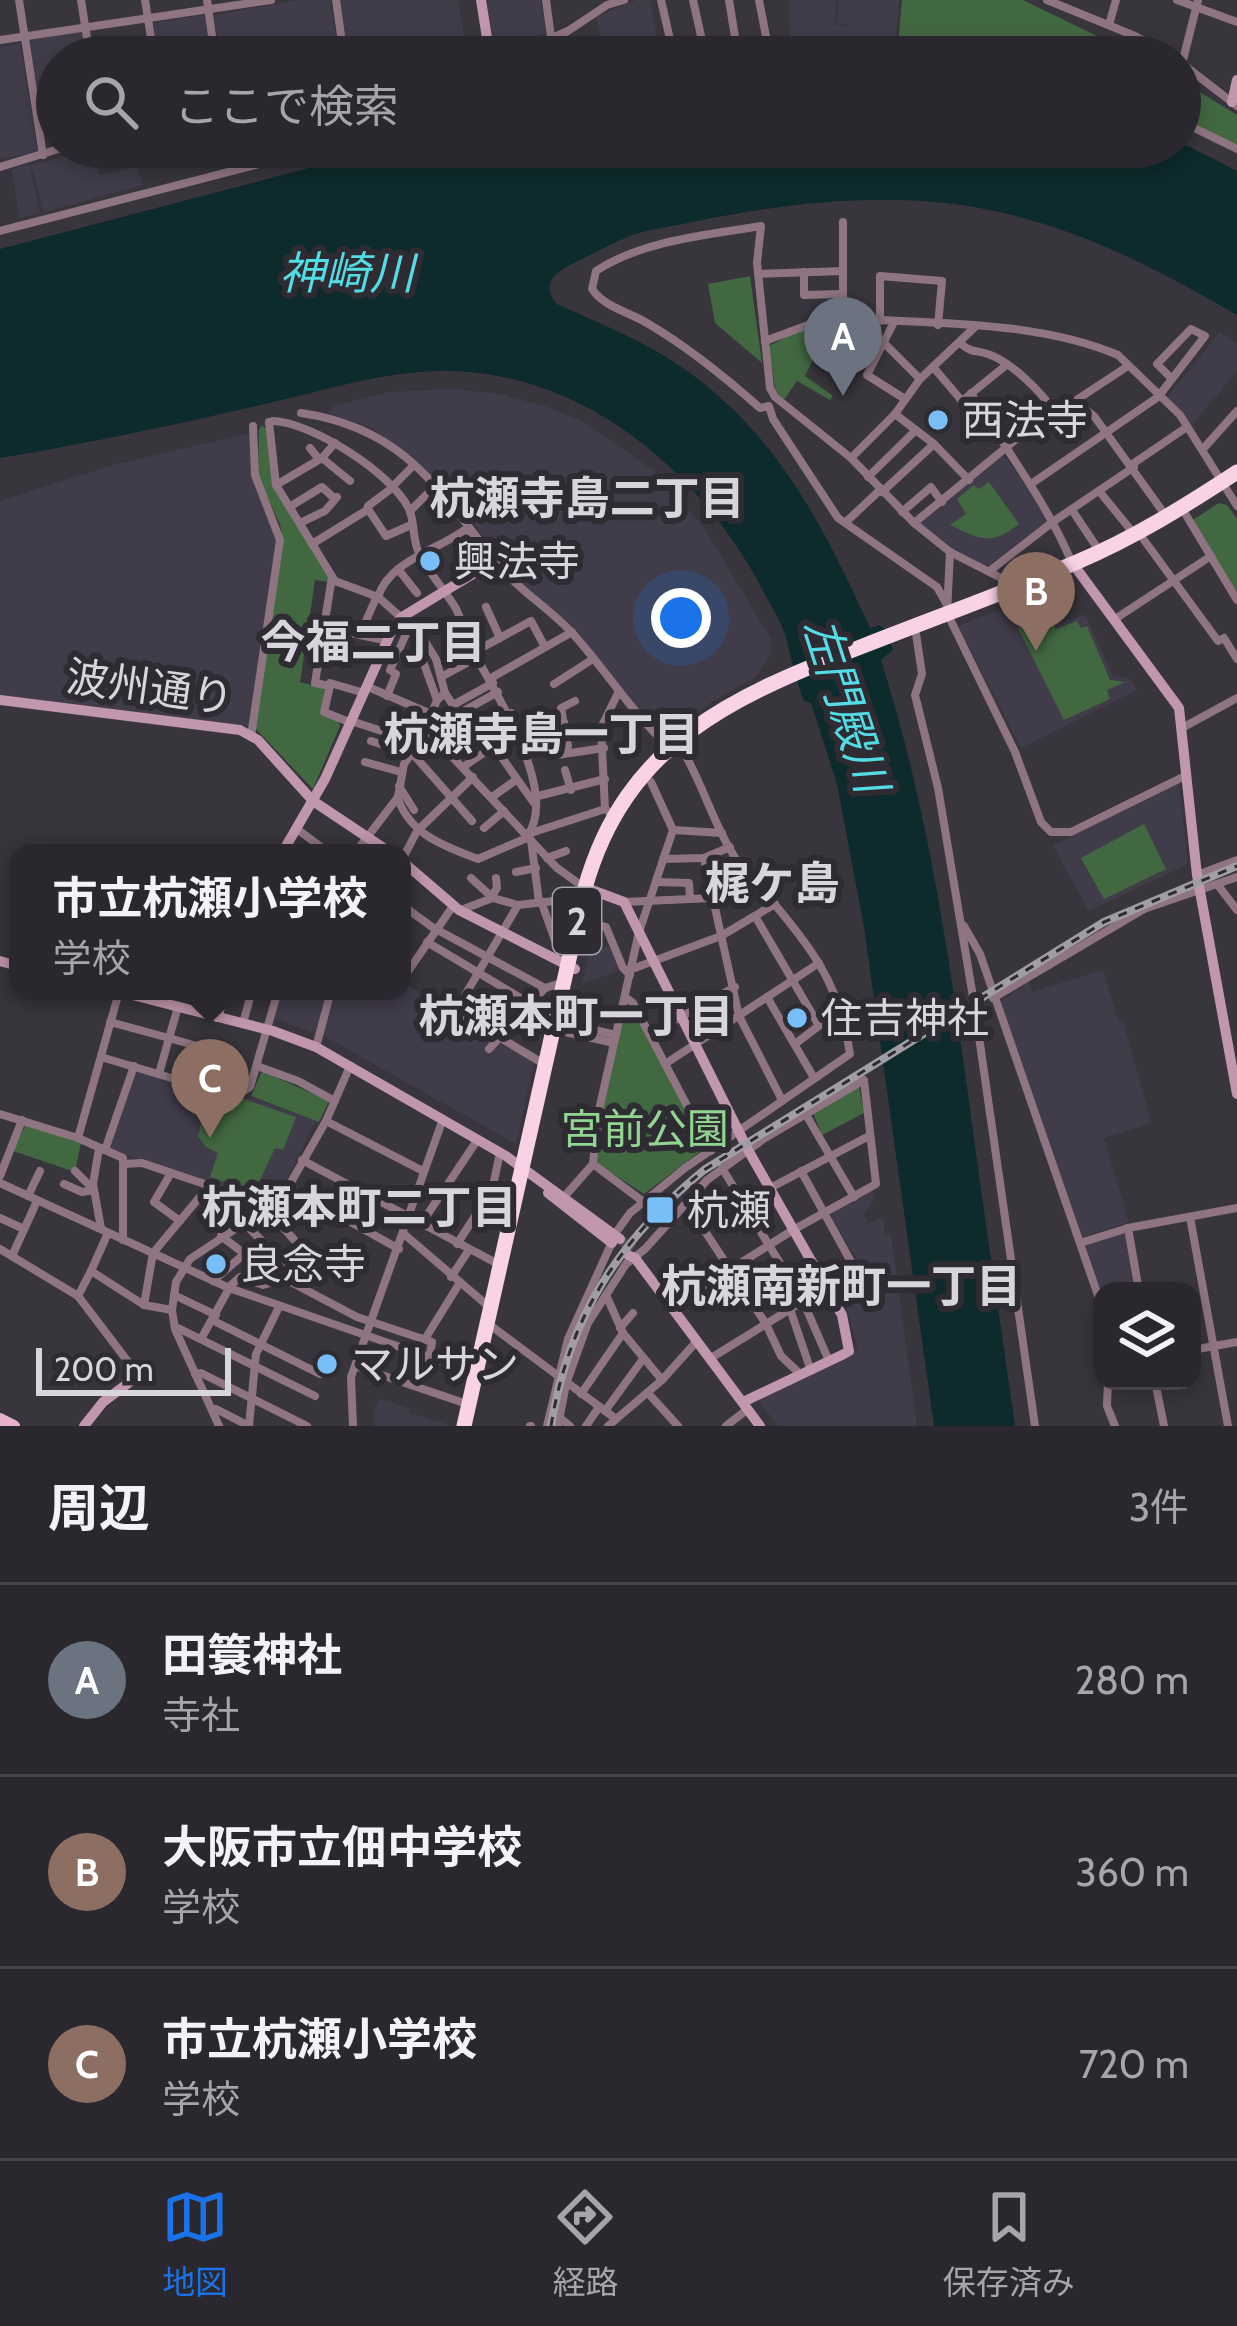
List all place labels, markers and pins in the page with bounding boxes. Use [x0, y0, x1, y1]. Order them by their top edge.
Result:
pin: A [804, 297, 882, 396]
place label: 西法寺 [962, 394, 1088, 446]
marker: 西法寺 [925, 407, 951, 433]
place label: 興法寺 [454, 535, 580, 587]
marker: 興法寺 [417, 548, 443, 574]
pin: B [997, 552, 1075, 651]
place label: 住吉神社 [821, 992, 989, 1044]
marker: 住吉神社 [784, 1005, 810, 1031]
pin: C [171, 1039, 249, 1138]
place label: 杭瀬 [687, 1184, 771, 1236]
marker: 杭瀬 [644, 1194, 676, 1226]
place label: 良念寺 [240, 1238, 366, 1290]
marker: 良念寺 [203, 1251, 229, 1277]
place label: マルサン [351, 1338, 519, 1390]
marker: マルサン [314, 1351, 340, 1377]

